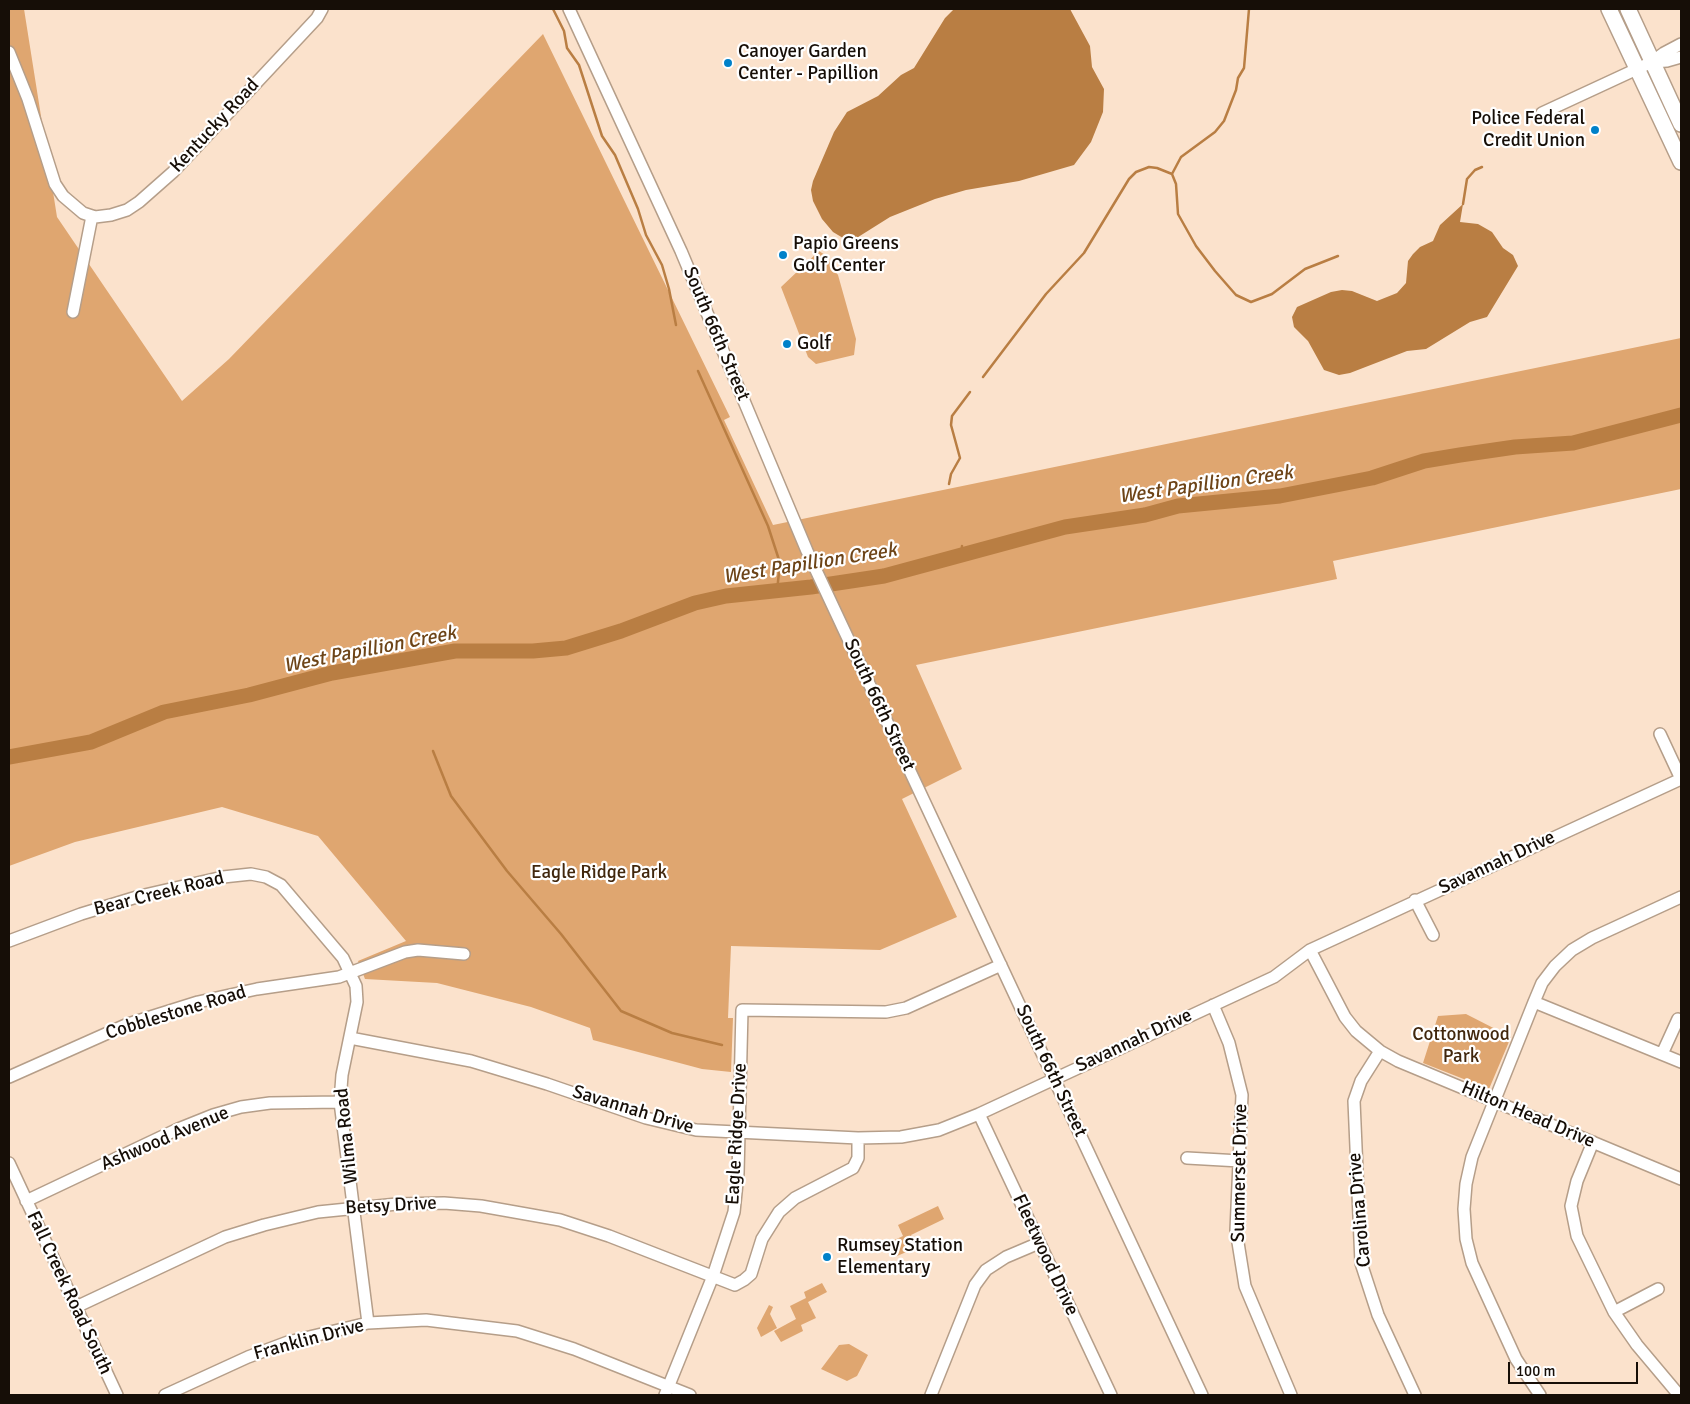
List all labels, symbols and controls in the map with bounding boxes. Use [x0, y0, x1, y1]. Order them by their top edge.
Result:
place label: Canoyer Garden Center - Papillion [738, 41, 879, 85]
marker: Canoyer Garden Center - Papillion [722, 57, 734, 69]
street label: Kentucky Road [166, 74, 264, 178]
place label: Police Federal Credit Union [1471, 108, 1585, 152]
marker: Police Federal Credit Union [1589, 124, 1601, 136]
place label: Papio Greens Golf Center [793, 233, 899, 277]
marker: Papio Greens Golf Center [777, 249, 789, 261]
street label: South 66th Street [678, 264, 754, 404]
place label: Golf [797, 333, 831, 355]
marker: Golf [781, 338, 793, 350]
water label: West Papillion Creek [1118, 461, 1294, 509]
water label: West Papillion Creek [722, 538, 898, 590]
water label: West Papillion Creek [282, 622, 458, 678]
street label: South 66th Street [838, 635, 920, 775]
street label: Savannah Drive [1435, 826, 1559, 900]
park label: Eagle Ridge Park [531, 862, 667, 884]
street label: Bear Creek Road [92, 867, 226, 921]
street label: Cobblestone Road [103, 981, 249, 1045]
street label: South 66th Street [1010, 1001, 1092, 1141]
street label: Savannah Drive [1072, 1004, 1196, 1078]
park label: Cottonwood Park [1412, 1024, 1510, 1068]
street label: Eagle Ridge Drive [722, 1062, 752, 1206]
street label: Hilton Head Drive [1458, 1077, 1598, 1153]
street label: Savannah Drive [570, 1081, 696, 1139]
street label: Wilma Road [331, 1087, 363, 1185]
street label: Ashwood Avenue [98, 1102, 232, 1176]
street label: Summerset Drive [1227, 1103, 1253, 1243]
street label: Carolina Drive [1344, 1152, 1376, 1268]
street label: Fleetwood Drive [1007, 1191, 1083, 1319]
street label: Betsy Drive [345, 1192, 437, 1220]
street label: Fall Creek Road South [21, 1208, 117, 1378]
place label: Rumsey Station Elementary [837, 1235, 963, 1279]
marker: Rumsey Station Elementary [821, 1251, 833, 1263]
street label: Franklin Drive [251, 1314, 367, 1366]
scale bar [1510, 1352, 1640, 1384]
text: 100 m [1516, 1362, 1556, 1380]

